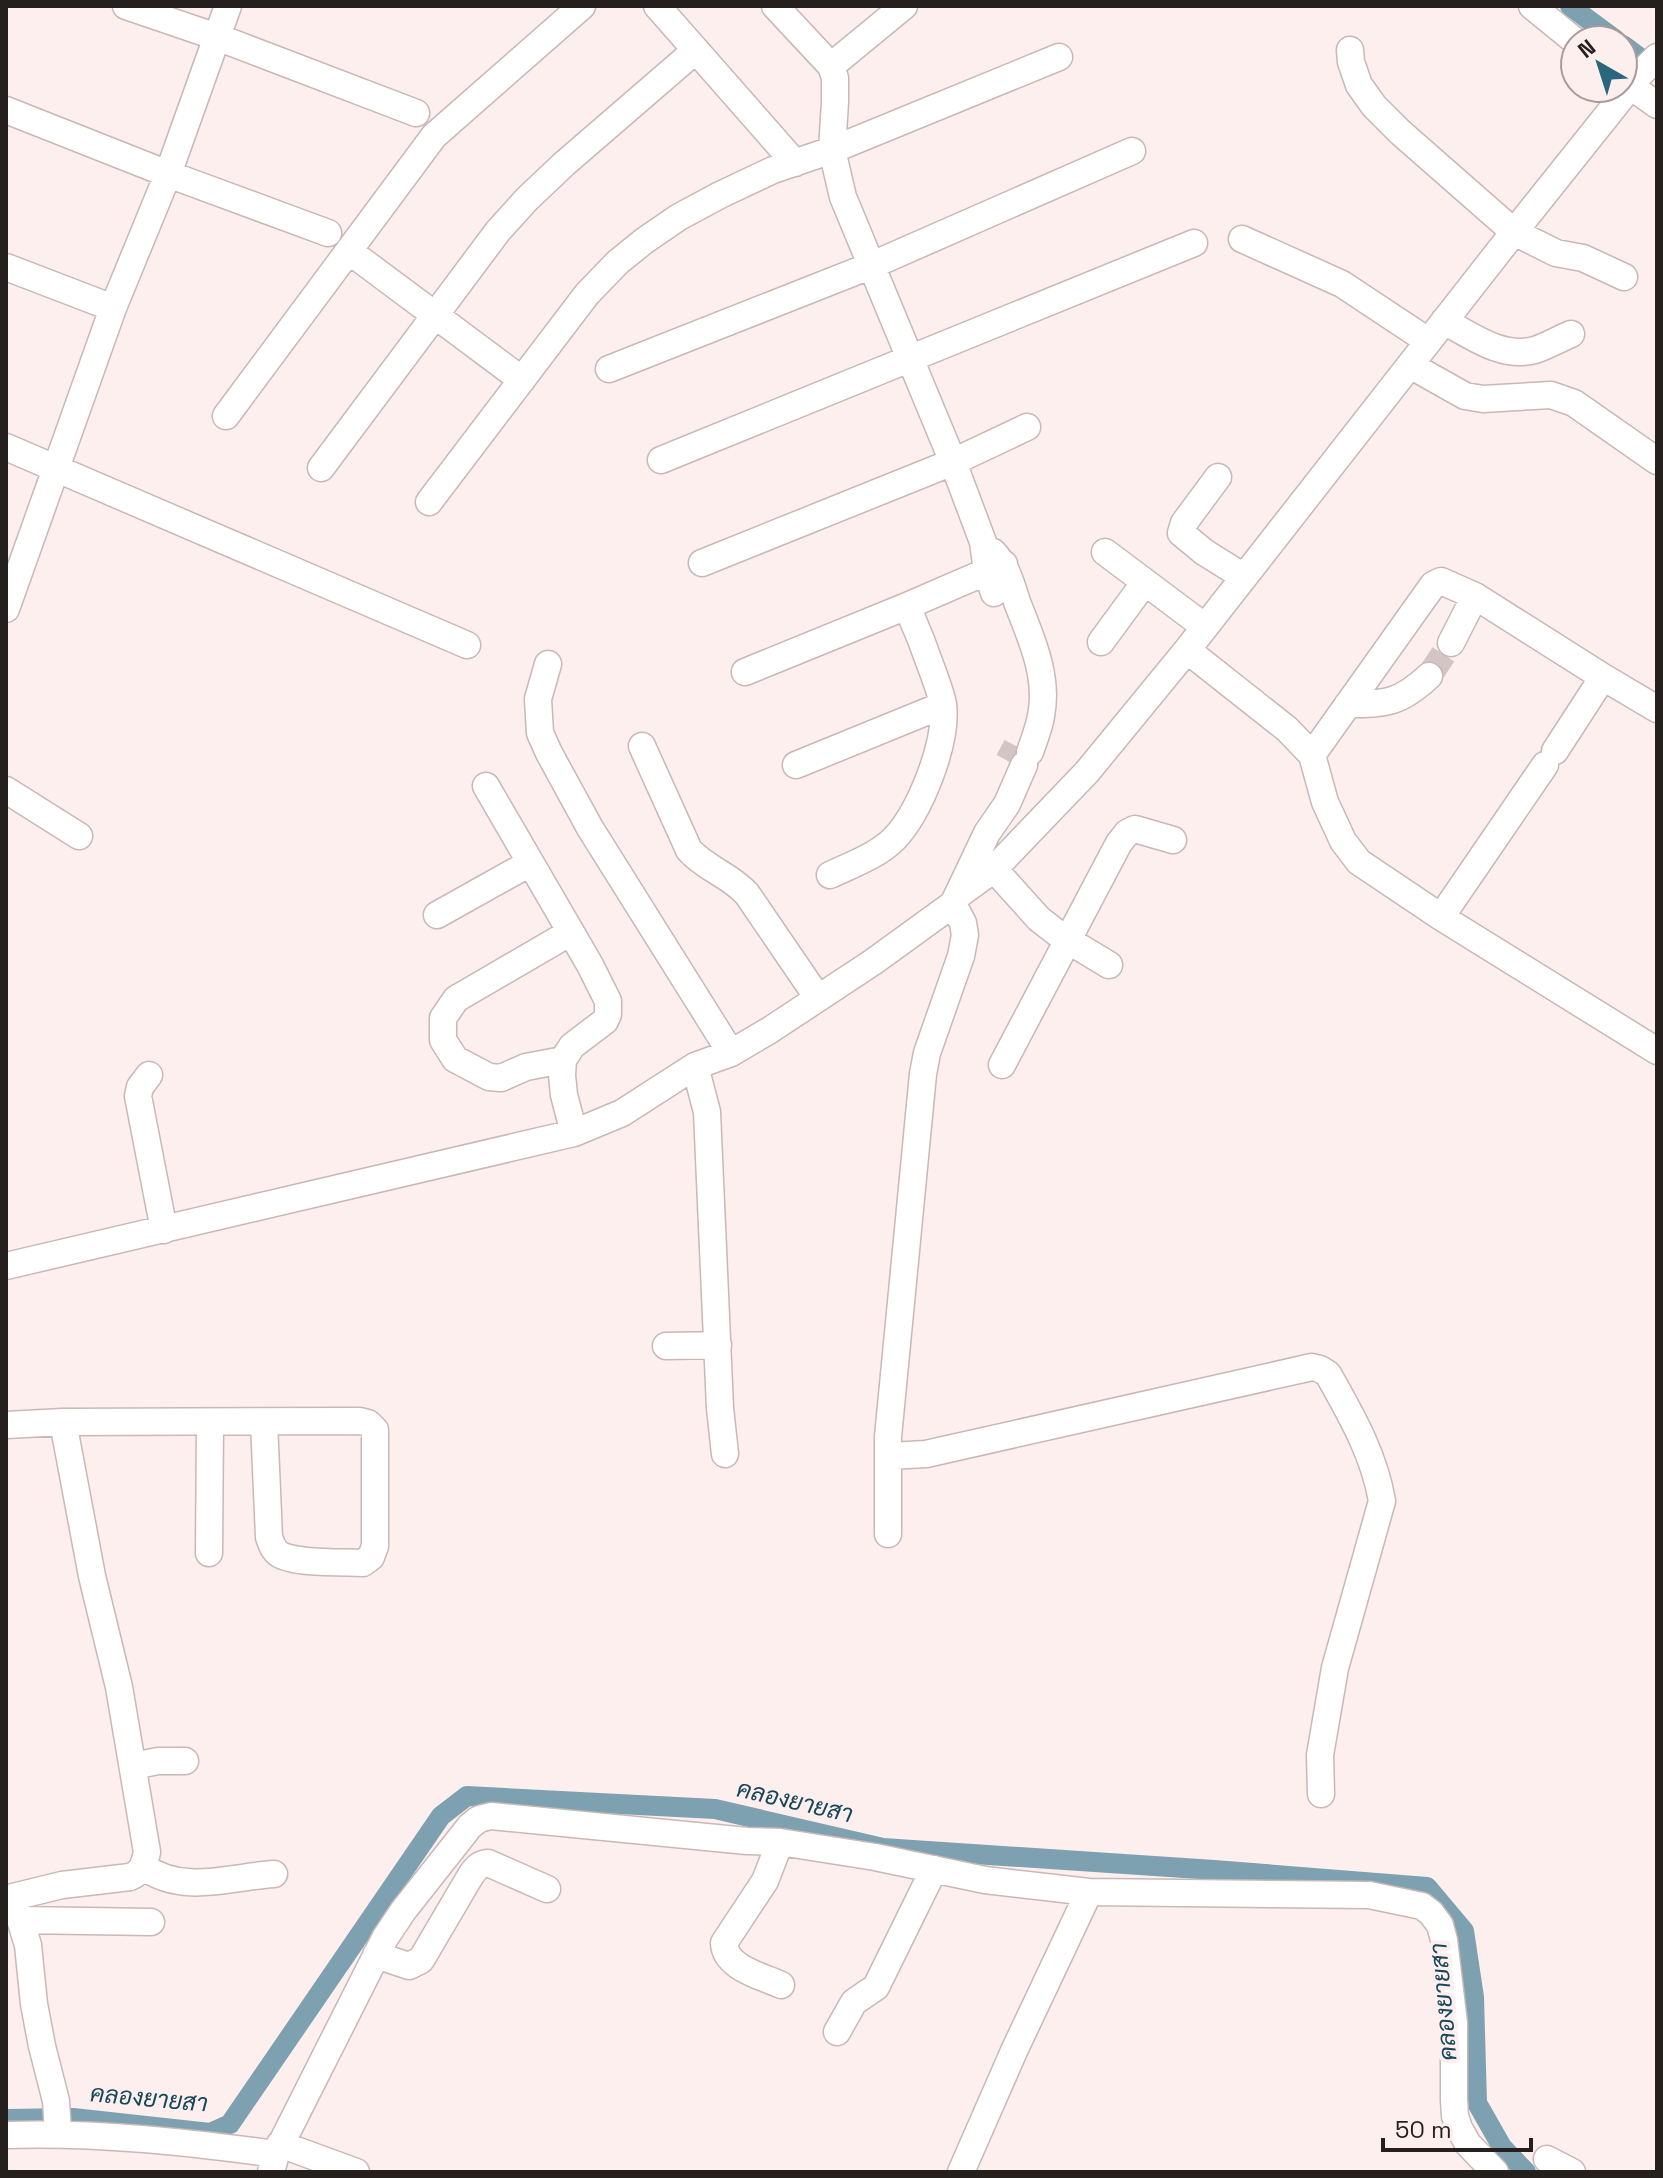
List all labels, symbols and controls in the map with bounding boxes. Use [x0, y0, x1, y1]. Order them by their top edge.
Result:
north arrow [1559, 24, 1639, 104]
text: N [1572, 33, 1601, 64]
water label: คลองยายสา [734, 1773, 856, 1829]
water label: คลองยายสา [1422, 1942, 1464, 2062]
water label: คลองยายสา [89, 2077, 209, 2119]
scale bar [1383, 2102, 1531, 2152]
text: 50 m [1395, 2114, 1452, 2145]

